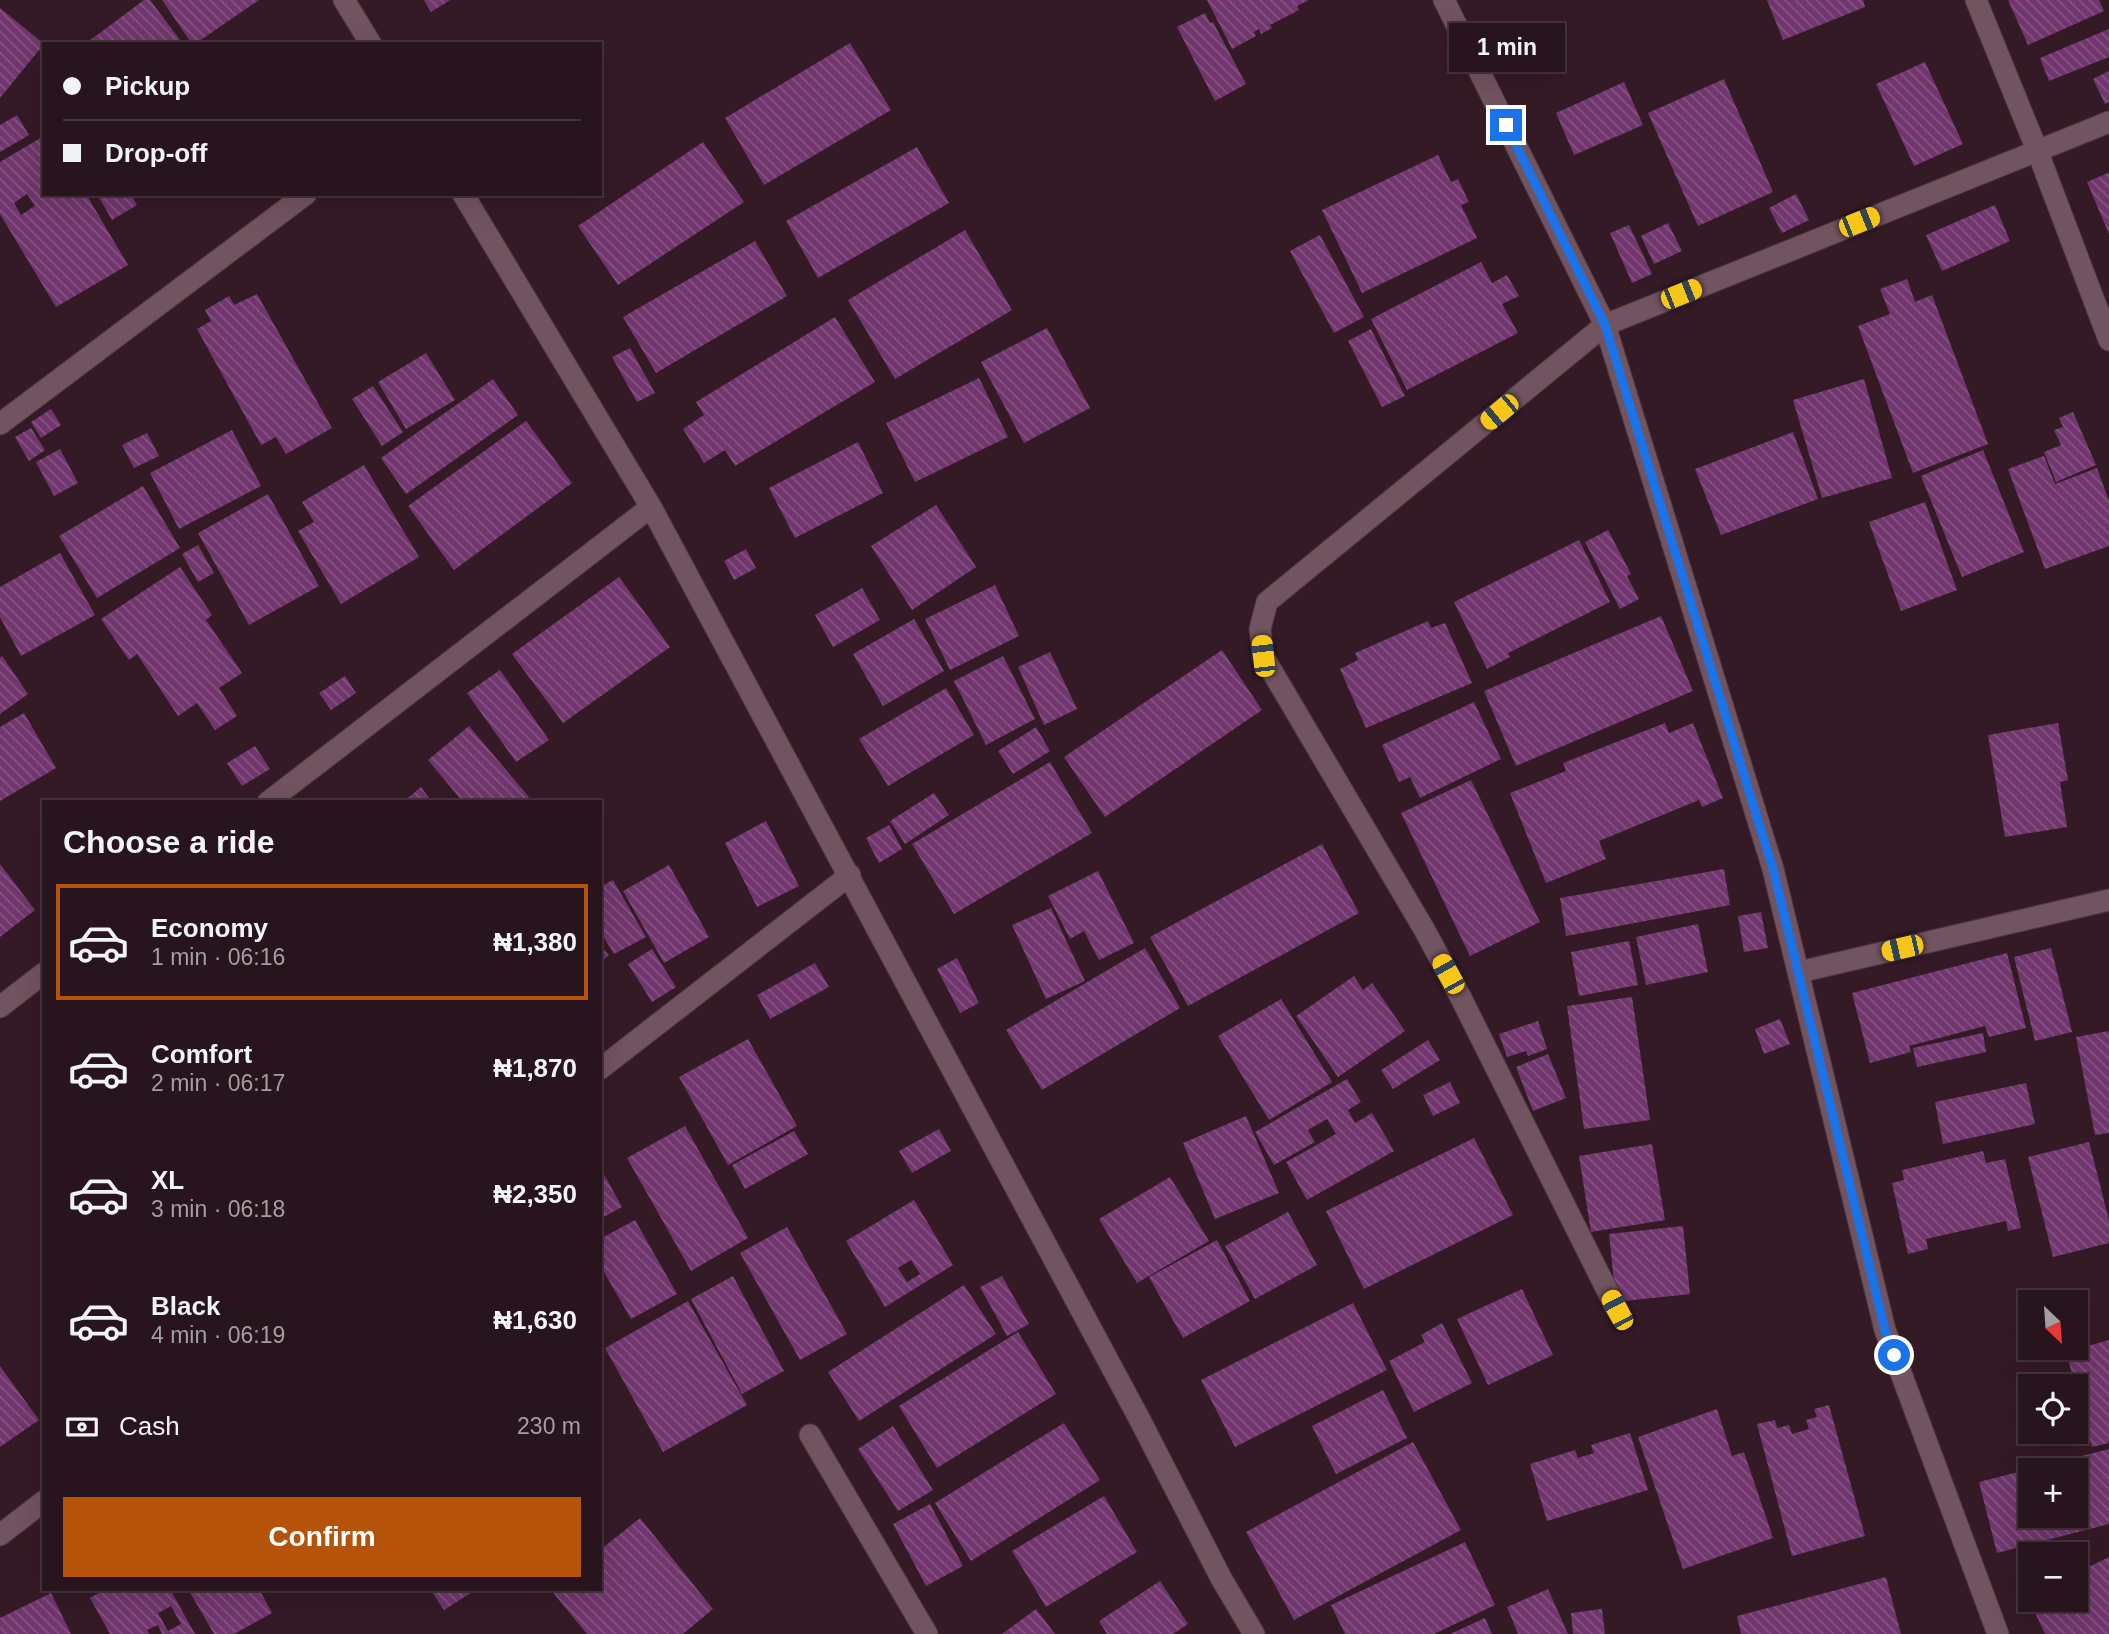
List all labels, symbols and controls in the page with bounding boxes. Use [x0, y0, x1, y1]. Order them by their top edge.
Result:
callout: 1 min [1448, 24, 1564, 72]
text: 1 min [1477, 34, 1537, 60]
text: Pickup [105, 71, 190, 101]
route end [1490, 109, 1522, 141]
text: Drop-off [105, 138, 208, 168]
car [1836, 204, 1883, 240]
car [1658, 276, 1705, 312]
car [1477, 390, 1522, 434]
car [1251, 634, 1276, 678]
text: Choose a ride [63, 824, 275, 860]
icon: car [67, 911, 130, 974]
text: Economy [151, 913, 268, 943]
text: ₦1,380 [493, 927, 577, 957]
car [1880, 933, 1925, 963]
text: 1 min · 06:16 [151, 944, 285, 970]
car [1429, 951, 1468, 997]
icon: car [67, 1037, 130, 1100]
text: Comfort [151, 1039, 252, 1069]
text: ₦1,870 [493, 1053, 577, 1083]
text: 2 min · 06:17 [151, 1070, 285, 1096]
icon: car [67, 1163, 130, 1226]
text: XL [151, 1165, 184, 1195]
text: ₦2,350 [493, 1179, 577, 1209]
text: 3 min · 06:18 [151, 1196, 285, 1222]
car [1598, 1287, 1637, 1333]
icon: car [67, 1289, 130, 1352]
north arrow [2018, 1290, 2088, 1360]
map controls [2018, 1290, 2088, 1612]
text: Black [151, 1291, 220, 1321]
text: ₦1,630 [493, 1305, 577, 1335]
text: 4 min · 06:19 [151, 1322, 285, 1348]
route start [1878, 1339, 1910, 1371]
button: locate [2018, 1374, 2088, 1444]
icon: cash [63, 1408, 101, 1446]
text: Cash [119, 1411, 180, 1441]
text: 230 m [517, 1413, 581, 1439]
button: + [2018, 1458, 2088, 1528]
button: Confirm [63, 1497, 581, 1577]
button: − [2018, 1542, 2088, 1612]

